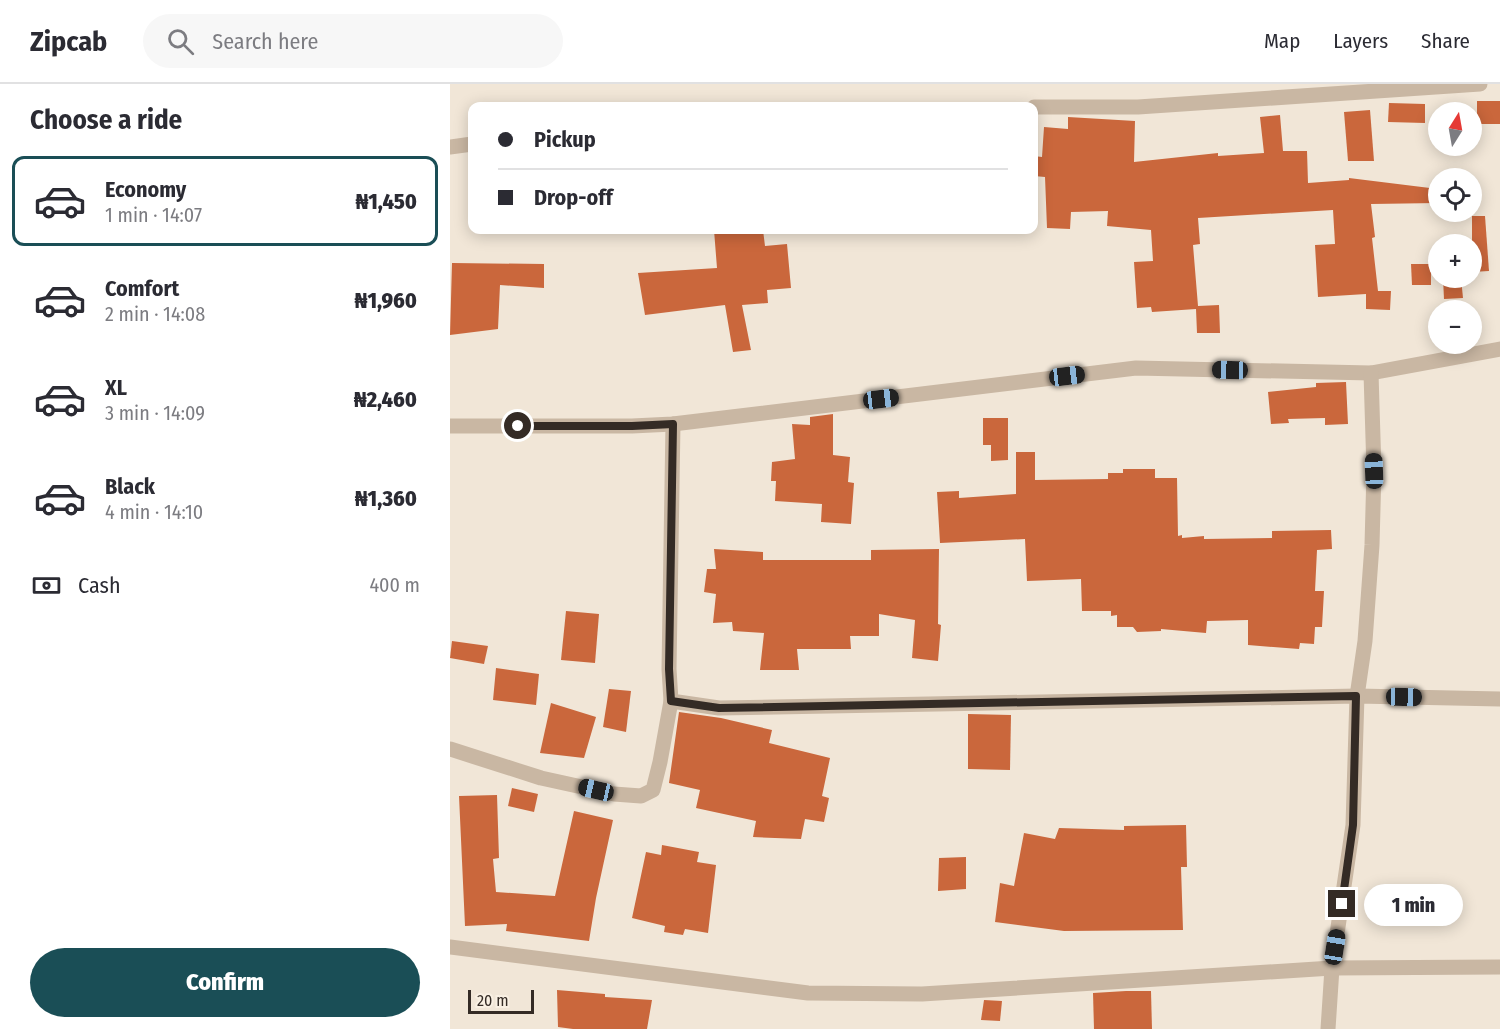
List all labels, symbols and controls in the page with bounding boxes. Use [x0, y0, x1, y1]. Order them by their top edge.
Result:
search box [143, 14, 563, 68]
text: Zipcab [30, 25, 107, 58]
icon: search [164, 25, 197, 58]
text: Search here [212, 28, 318, 55]
text: Map [1264, 28, 1300, 54]
text: Layers [1333, 28, 1388, 54]
text: Share [1421, 28, 1470, 54]
north arrow [1428, 102, 1482, 156]
map controls [1428, 102, 1482, 354]
text: Choose a ride [30, 104, 182, 136]
text: Pickup [534, 126, 596, 153]
button: locate [1428, 168, 1482, 222]
icon: car [33, 174, 87, 228]
text: Economy [105, 176, 186, 203]
text: Drop-off [534, 184, 613, 211]
text: ₦1,450 [355, 188, 417, 215]
text: 1 min · 14:07 [105, 203, 202, 227]
button: + [1428, 234, 1482, 288]
icon: car [33, 273, 87, 327]
text: Comfort [105, 275, 179, 302]
text: ₦1,960 [354, 287, 417, 314]
button: − [1428, 300, 1482, 354]
text: 2 min · 14:08 [105, 302, 205, 326]
car [1212, 361, 1248, 379]
car [1048, 365, 1086, 387]
icon: car [33, 372, 87, 426]
text: XL [105, 374, 127, 401]
text: ₦2,460 [354, 386, 417, 413]
car [862, 388, 900, 410]
text: 3 min · 14:09 [105, 401, 205, 425]
route start [504, 412, 531, 439]
car [1364, 453, 1384, 489]
icon: car [33, 471, 87, 525]
text: Black [105, 473, 155, 500]
text: ₦1,360 [355, 485, 417, 512]
text: 4 min · 14:10 [105, 500, 203, 524]
icon: cash [30, 569, 63, 602]
text: Cash [78, 572, 121, 599]
text: 400 m [369, 573, 420, 597]
car [1386, 688, 1422, 706]
car [576, 777, 616, 803]
callout: 1 min [1363, 883, 1462, 925]
route end [1328, 890, 1355, 917]
text: 1 min [1392, 893, 1435, 917]
car [1323, 928, 1347, 966]
button: Confirm [30, 948, 420, 1017]
scale bar [468, 987, 534, 1014]
text: 20 m [477, 991, 508, 1010]

